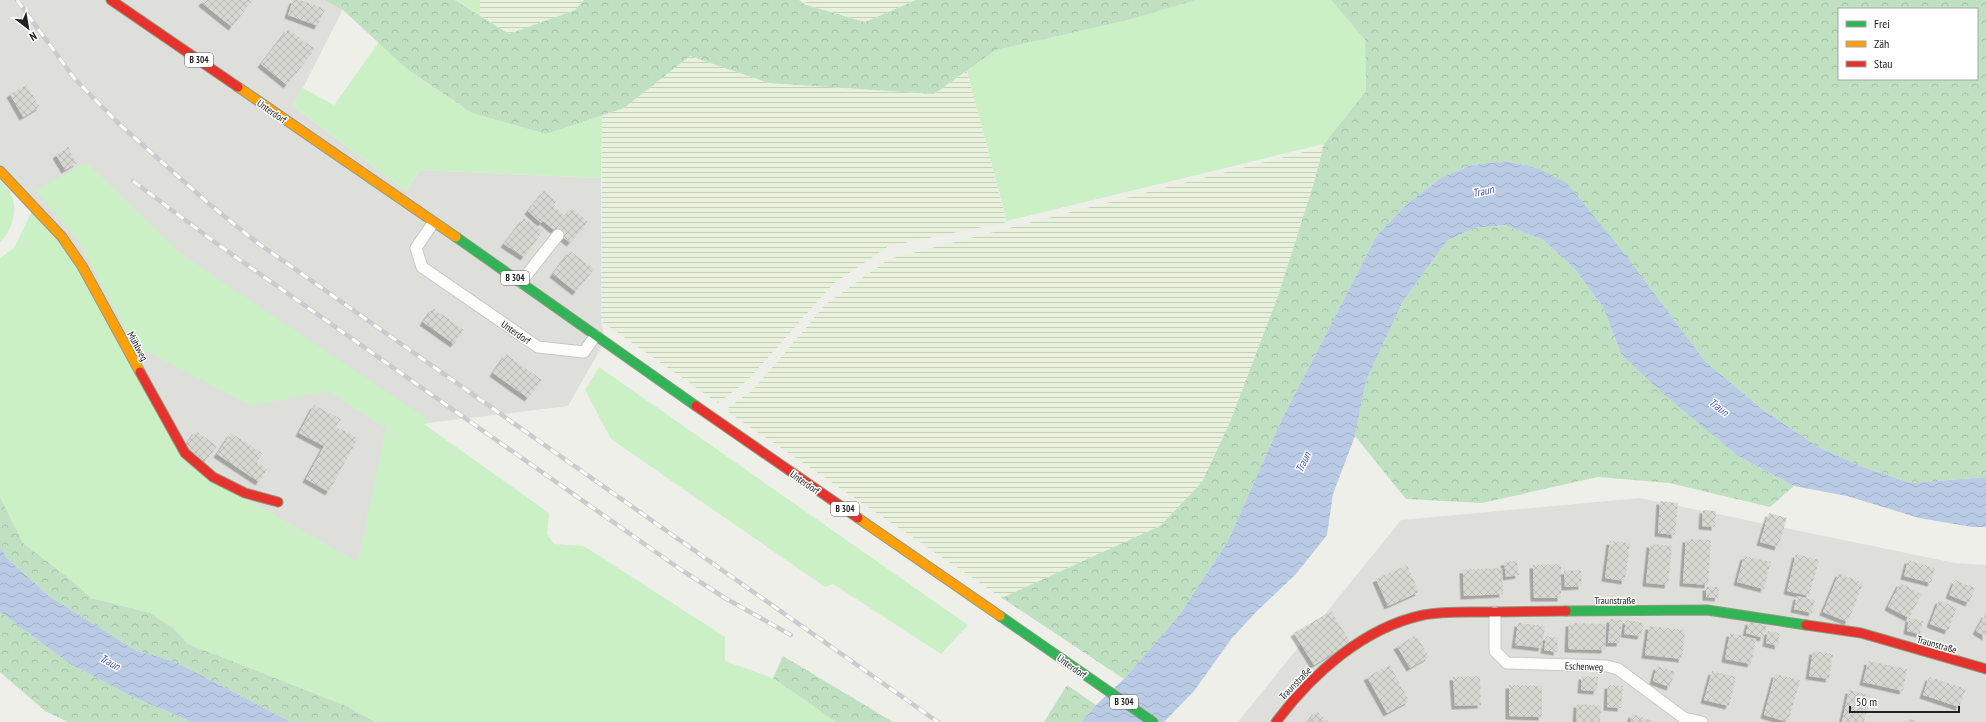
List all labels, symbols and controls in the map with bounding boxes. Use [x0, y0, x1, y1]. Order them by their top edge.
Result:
north arrow [8, 8, 48, 48]
legend [1838, 8, 1978, 80]
text: Frei [1874, 16, 1890, 31]
text: N [27, 29, 39, 44]
text: Zäh [1874, 36, 1889, 51]
road number: B 304 [185, 53, 213, 67]
text: Stau [1874, 56, 1892, 71]
street label: Unterdorf [254, 97, 289, 126]
water label: Traun [1471, 182, 1496, 200]
road number: B 304 [501, 271, 529, 285]
street label: Unterdorf [498, 318, 533, 347]
street label: Mühlweg [124, 329, 151, 363]
water label: Traun [1706, 395, 1733, 420]
water label: Traun [1292, 448, 1314, 475]
street label: Unterdorf [787, 468, 822, 497]
road number: B 304 [831, 502, 859, 516]
street label: Traunstraße [1595, 594, 1635, 607]
street label: Traunstraße [1915, 633, 1958, 656]
water label: Traun [97, 651, 124, 674]
street label: Unterdorf [1054, 652, 1089, 681]
street label: Eschenweg [1565, 659, 1603, 674]
street label: Traunstraße [1276, 664, 1314, 703]
scale bar [1850, 688, 1959, 714]
text: 50 m [1856, 694, 1877, 709]
road number: B 304 [1110, 695, 1138, 709]

